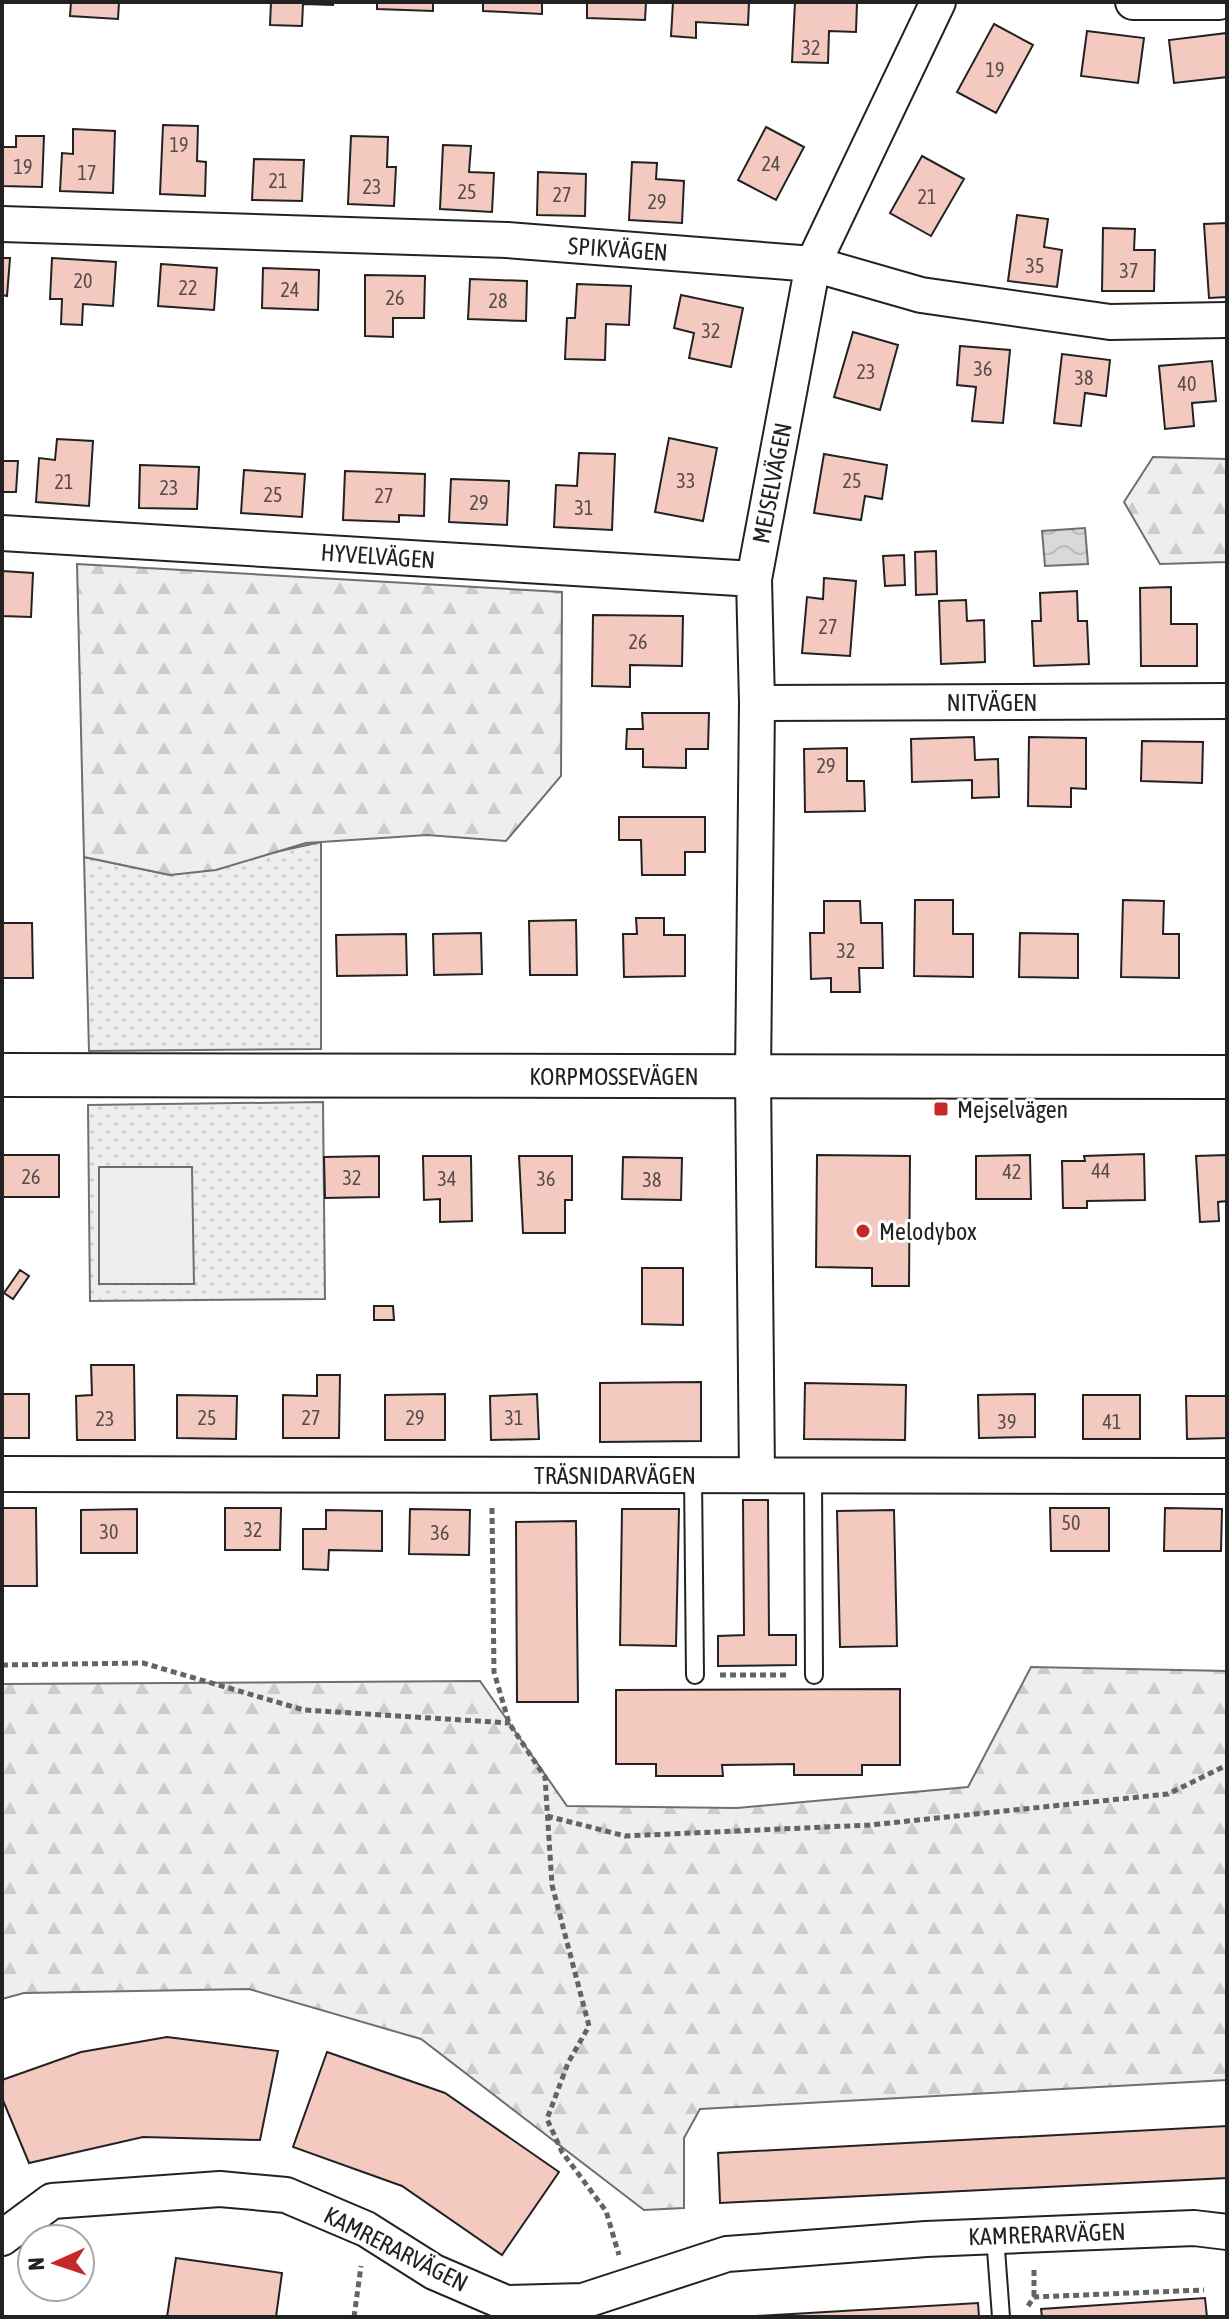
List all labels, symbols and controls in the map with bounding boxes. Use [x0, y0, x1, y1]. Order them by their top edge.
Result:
house number: 32 [802, 36, 820, 59]
house number: 19 [986, 58, 1004, 81]
house number: 19 [170, 133, 188, 156]
house number: 24 [762, 152, 780, 175]
house number: 19 [14, 155, 32, 178]
house number: 17 [78, 161, 96, 184]
house number: 21 [269, 169, 287, 192]
house number: 23 [363, 175, 381, 198]
house number: 25 [458, 180, 476, 203]
house number: 27 [553, 183, 571, 206]
house number: 21 [918, 185, 936, 208]
house number: 29 [648, 190, 666, 213]
street label: SPIKVÄGEN [567, 232, 669, 266]
house number: 35 [1026, 254, 1044, 277]
house number: 37 [1120, 259, 1138, 282]
house number: 20 [74, 269, 92, 292]
house number: 22 [179, 276, 197, 299]
house number: 24 [281, 278, 299, 301]
house number: 26 [386, 286, 404, 309]
house number: 28 [489, 289, 507, 312]
house number: 32 [702, 319, 720, 342]
house number: 36 [974, 357, 992, 380]
house number: 23 [857, 360, 875, 383]
house number: 38 [1075, 366, 1093, 389]
house number: 40 [1178, 372, 1196, 395]
street label: MEJSELVÄGEN [747, 420, 797, 546]
house number: 33 [677, 469, 695, 492]
house number: 25 [843, 469, 861, 492]
house number: 21 [55, 470, 73, 493]
house number: 23 [160, 476, 178, 499]
house number: 25 [264, 483, 282, 506]
house number: 27 [375, 484, 393, 507]
house number: 29 [470, 491, 488, 514]
house number: 31 [575, 496, 593, 519]
street label: HYVELVÄGEN [320, 539, 436, 573]
house number: 27 [819, 615, 837, 638]
house number: 26 [629, 630, 647, 653]
street label: NITVÄGEN [947, 689, 1037, 716]
house number: 29 [817, 754, 835, 777]
house number: 32 [837, 939, 855, 962]
street label: KORPMOSSEVÄGEN [529, 1063, 699, 1090]
place label: Mejselvägen [957, 1096, 1068, 1123]
marker: Mejselvägen [932, 1100, 950, 1118]
house number: 44 [1092, 1159, 1110, 1182]
house number: 42 [1003, 1160, 1021, 1183]
house number: 26 [22, 1165, 40, 1188]
house number: 32 [343, 1166, 361, 1189]
house number: 34 [438, 1167, 456, 1190]
house number: 36 [537, 1167, 555, 1190]
house number: 38 [643, 1168, 661, 1191]
place label: Melodybox [879, 1218, 977, 1245]
marker: Melodybox [854, 1222, 872, 1240]
house number: 25 [198, 1406, 216, 1429]
house number: 27 [302, 1406, 320, 1429]
house number: 29 [406, 1406, 424, 1429]
house number: 31 [505, 1406, 523, 1429]
house number: 23 [96, 1407, 114, 1430]
house number: 39 [998, 1410, 1016, 1433]
house number: 41 [1103, 1410, 1121, 1433]
street label: TRÄSNIDARVÄGEN [534, 1462, 696, 1489]
house number: 50 [1062, 1511, 1080, 1534]
house number: 32 [244, 1518, 262, 1541]
house number: 30 [100, 1520, 118, 1543]
house number: 36 [431, 1521, 449, 1544]
street label: KAMRERARVÄGEN [320, 2201, 472, 2297]
street label: KAMRERARVÄGEN [968, 2218, 1126, 2250]
north arrow [16, 2223, 96, 2303]
text: N [23, 2257, 49, 2271]

